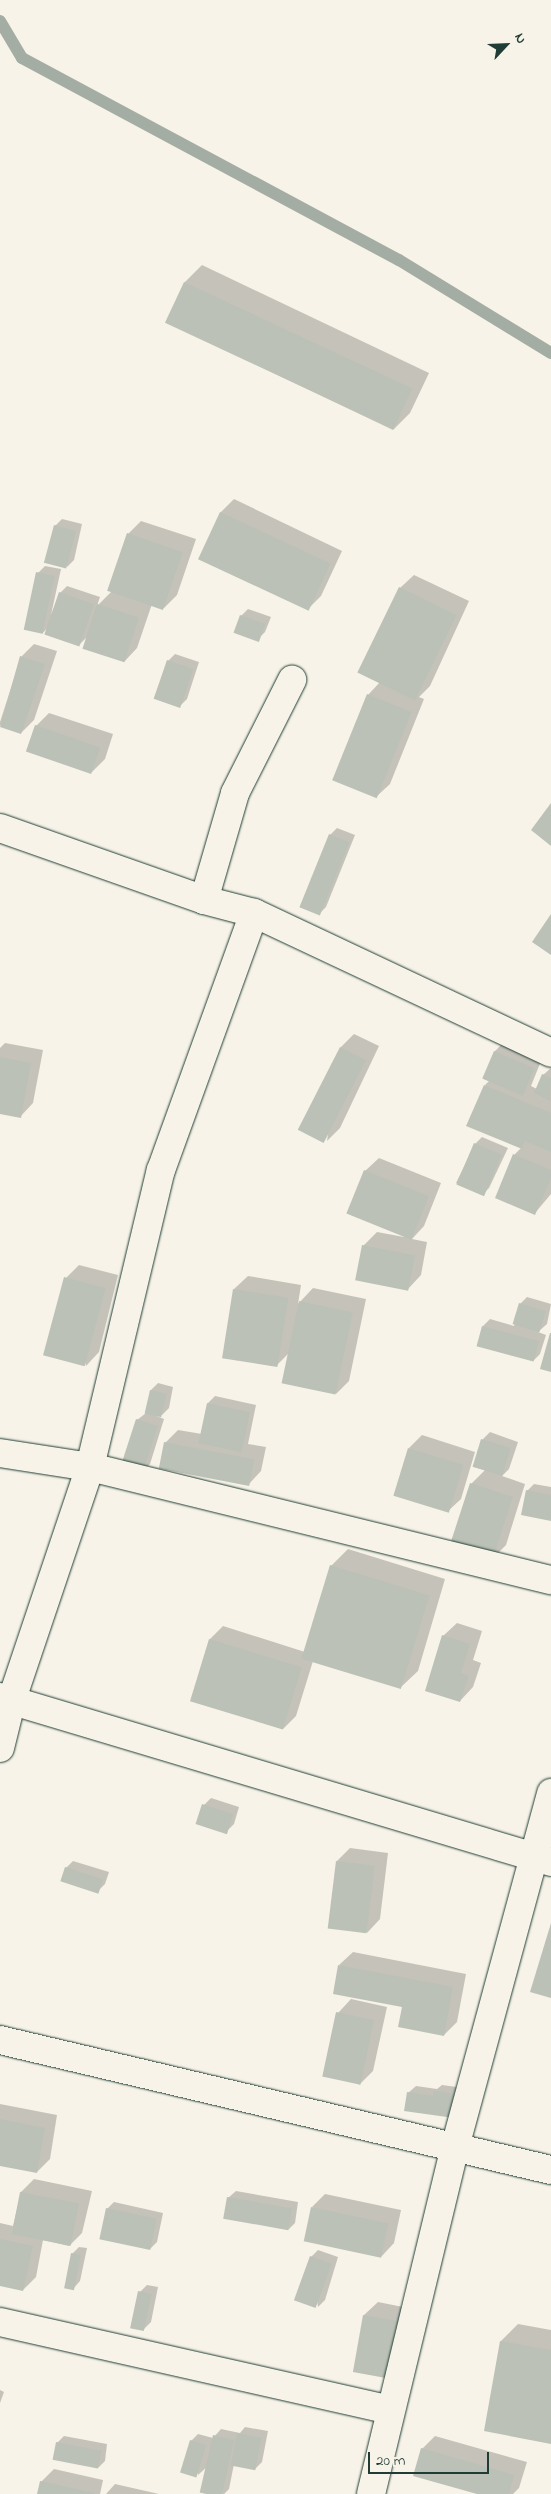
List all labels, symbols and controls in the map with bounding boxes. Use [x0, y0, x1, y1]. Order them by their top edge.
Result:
north arrow [481, 20, 531, 70]
text: N [509, 30, 532, 47]
scale bar [371, 2442, 492, 2474]
text: 20 m [376, 2450, 405, 2472]

